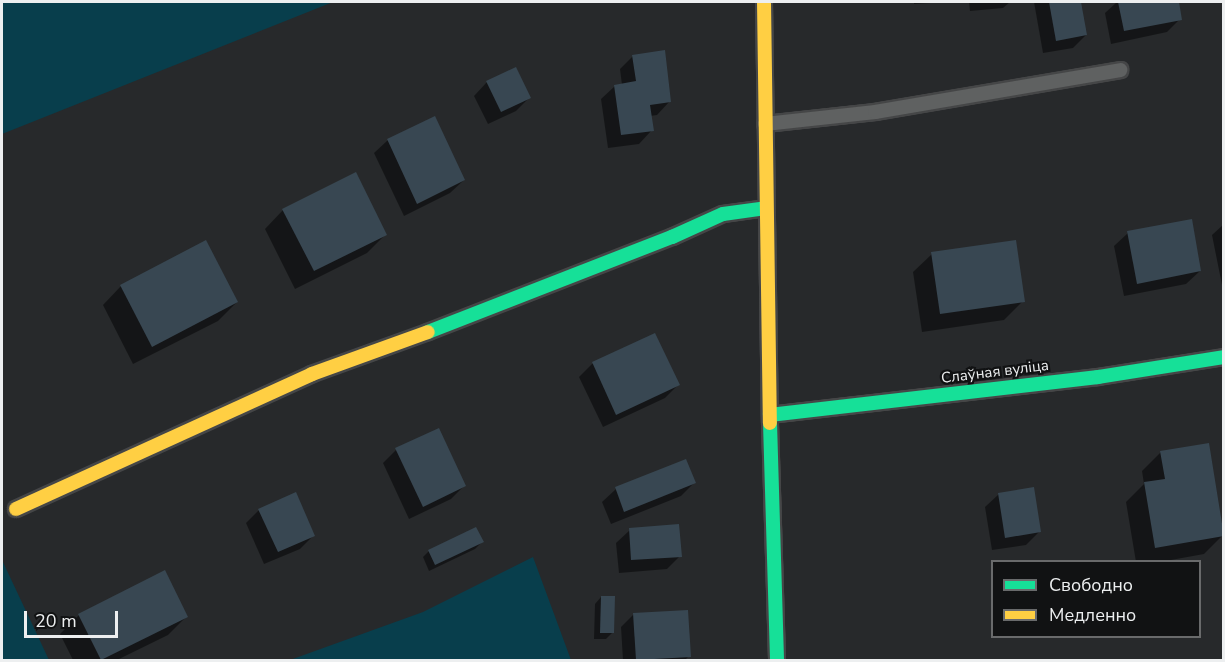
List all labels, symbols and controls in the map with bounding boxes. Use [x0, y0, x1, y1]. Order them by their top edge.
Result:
street label: Слаўная вуліца [940, 356, 1050, 388]
legend [991, 560, 1201, 638]
text: Свободно [1049, 573, 1133, 597]
scale bar [27, 599, 122, 637]
text: Медленно [1049, 603, 1136, 627]
text: 20 m [35, 609, 77, 633]

